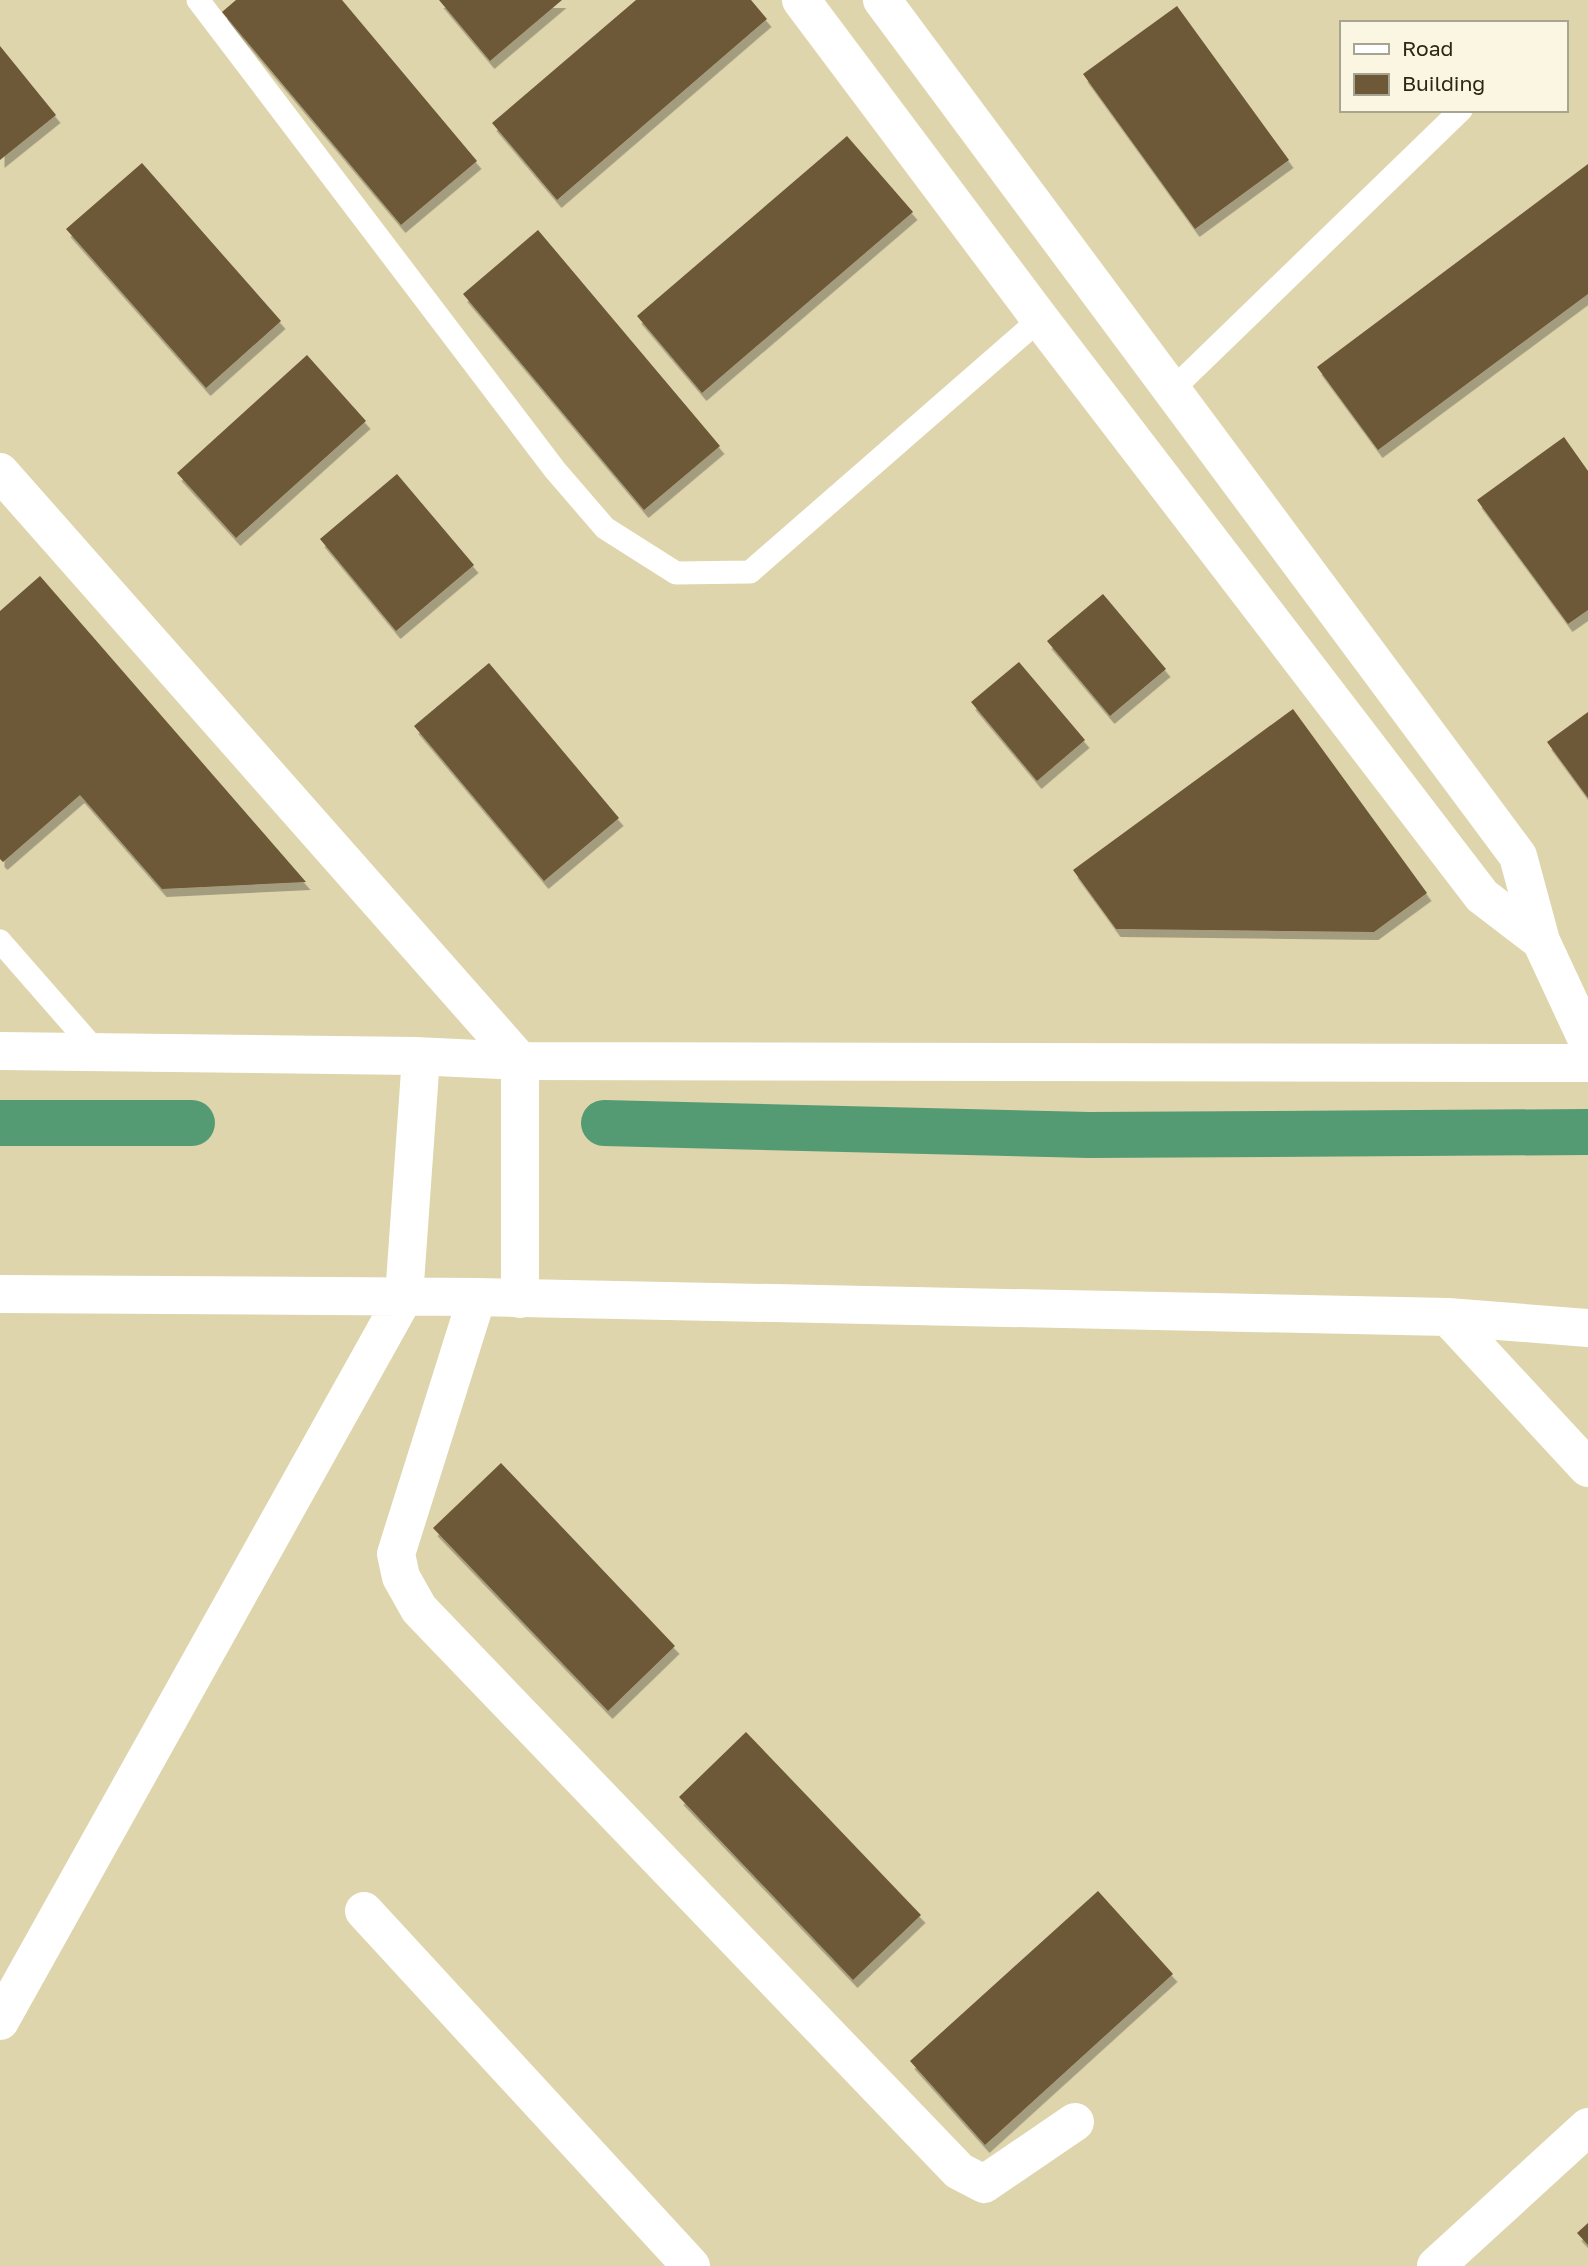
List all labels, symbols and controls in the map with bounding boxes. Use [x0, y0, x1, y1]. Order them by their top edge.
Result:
legend [1340, 21, 1567, 112]
text: Road [1402, 35, 1453, 61]
text: Building [1402, 70, 1485, 96]

